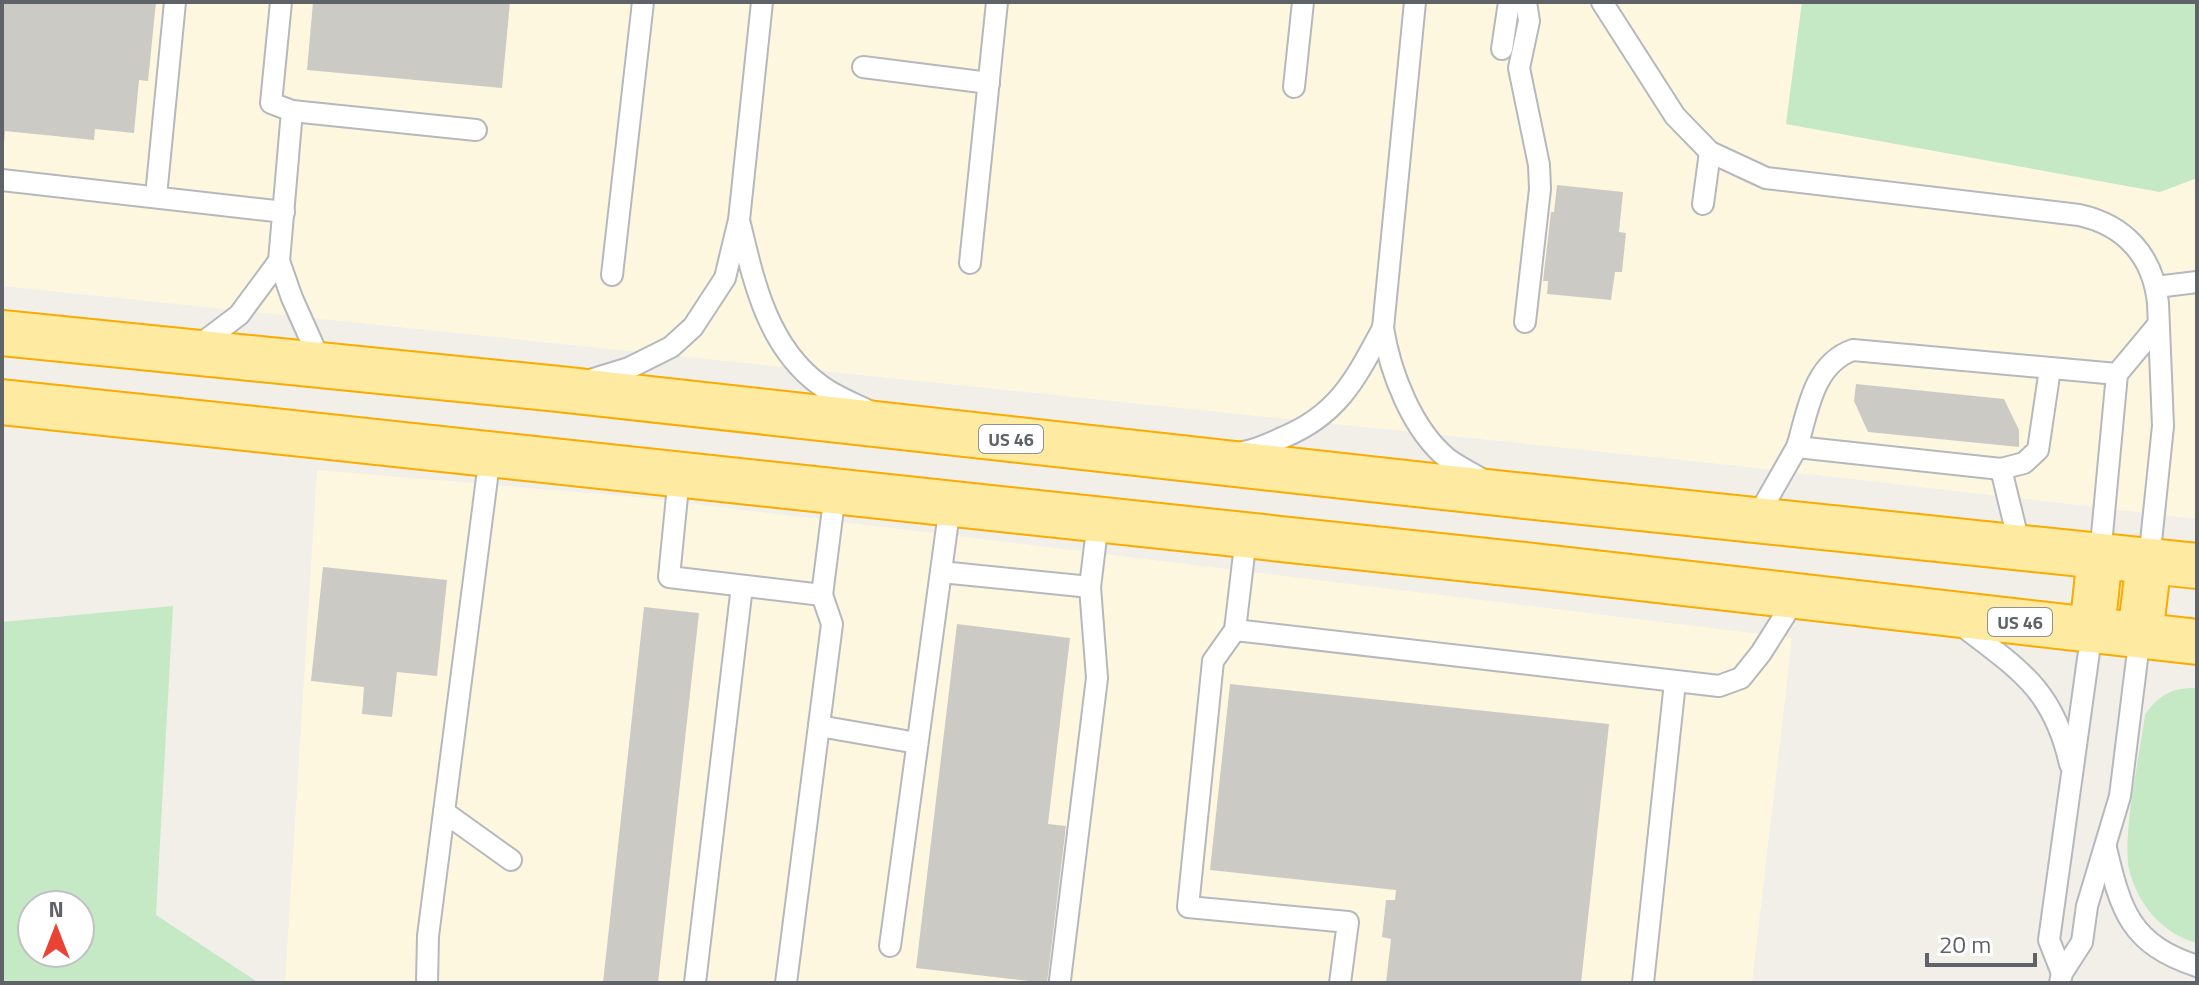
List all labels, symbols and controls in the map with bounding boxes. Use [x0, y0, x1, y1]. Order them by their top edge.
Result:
road number: US 46 [979, 425, 1043, 453]
road number: US 46 [1988, 608, 2052, 636]
north arrow [16, 889, 96, 969]
text: N [48, 892, 64, 926]
scale bar [1927, 917, 2035, 967]
text: 20 m [1939, 926, 1991, 962]

